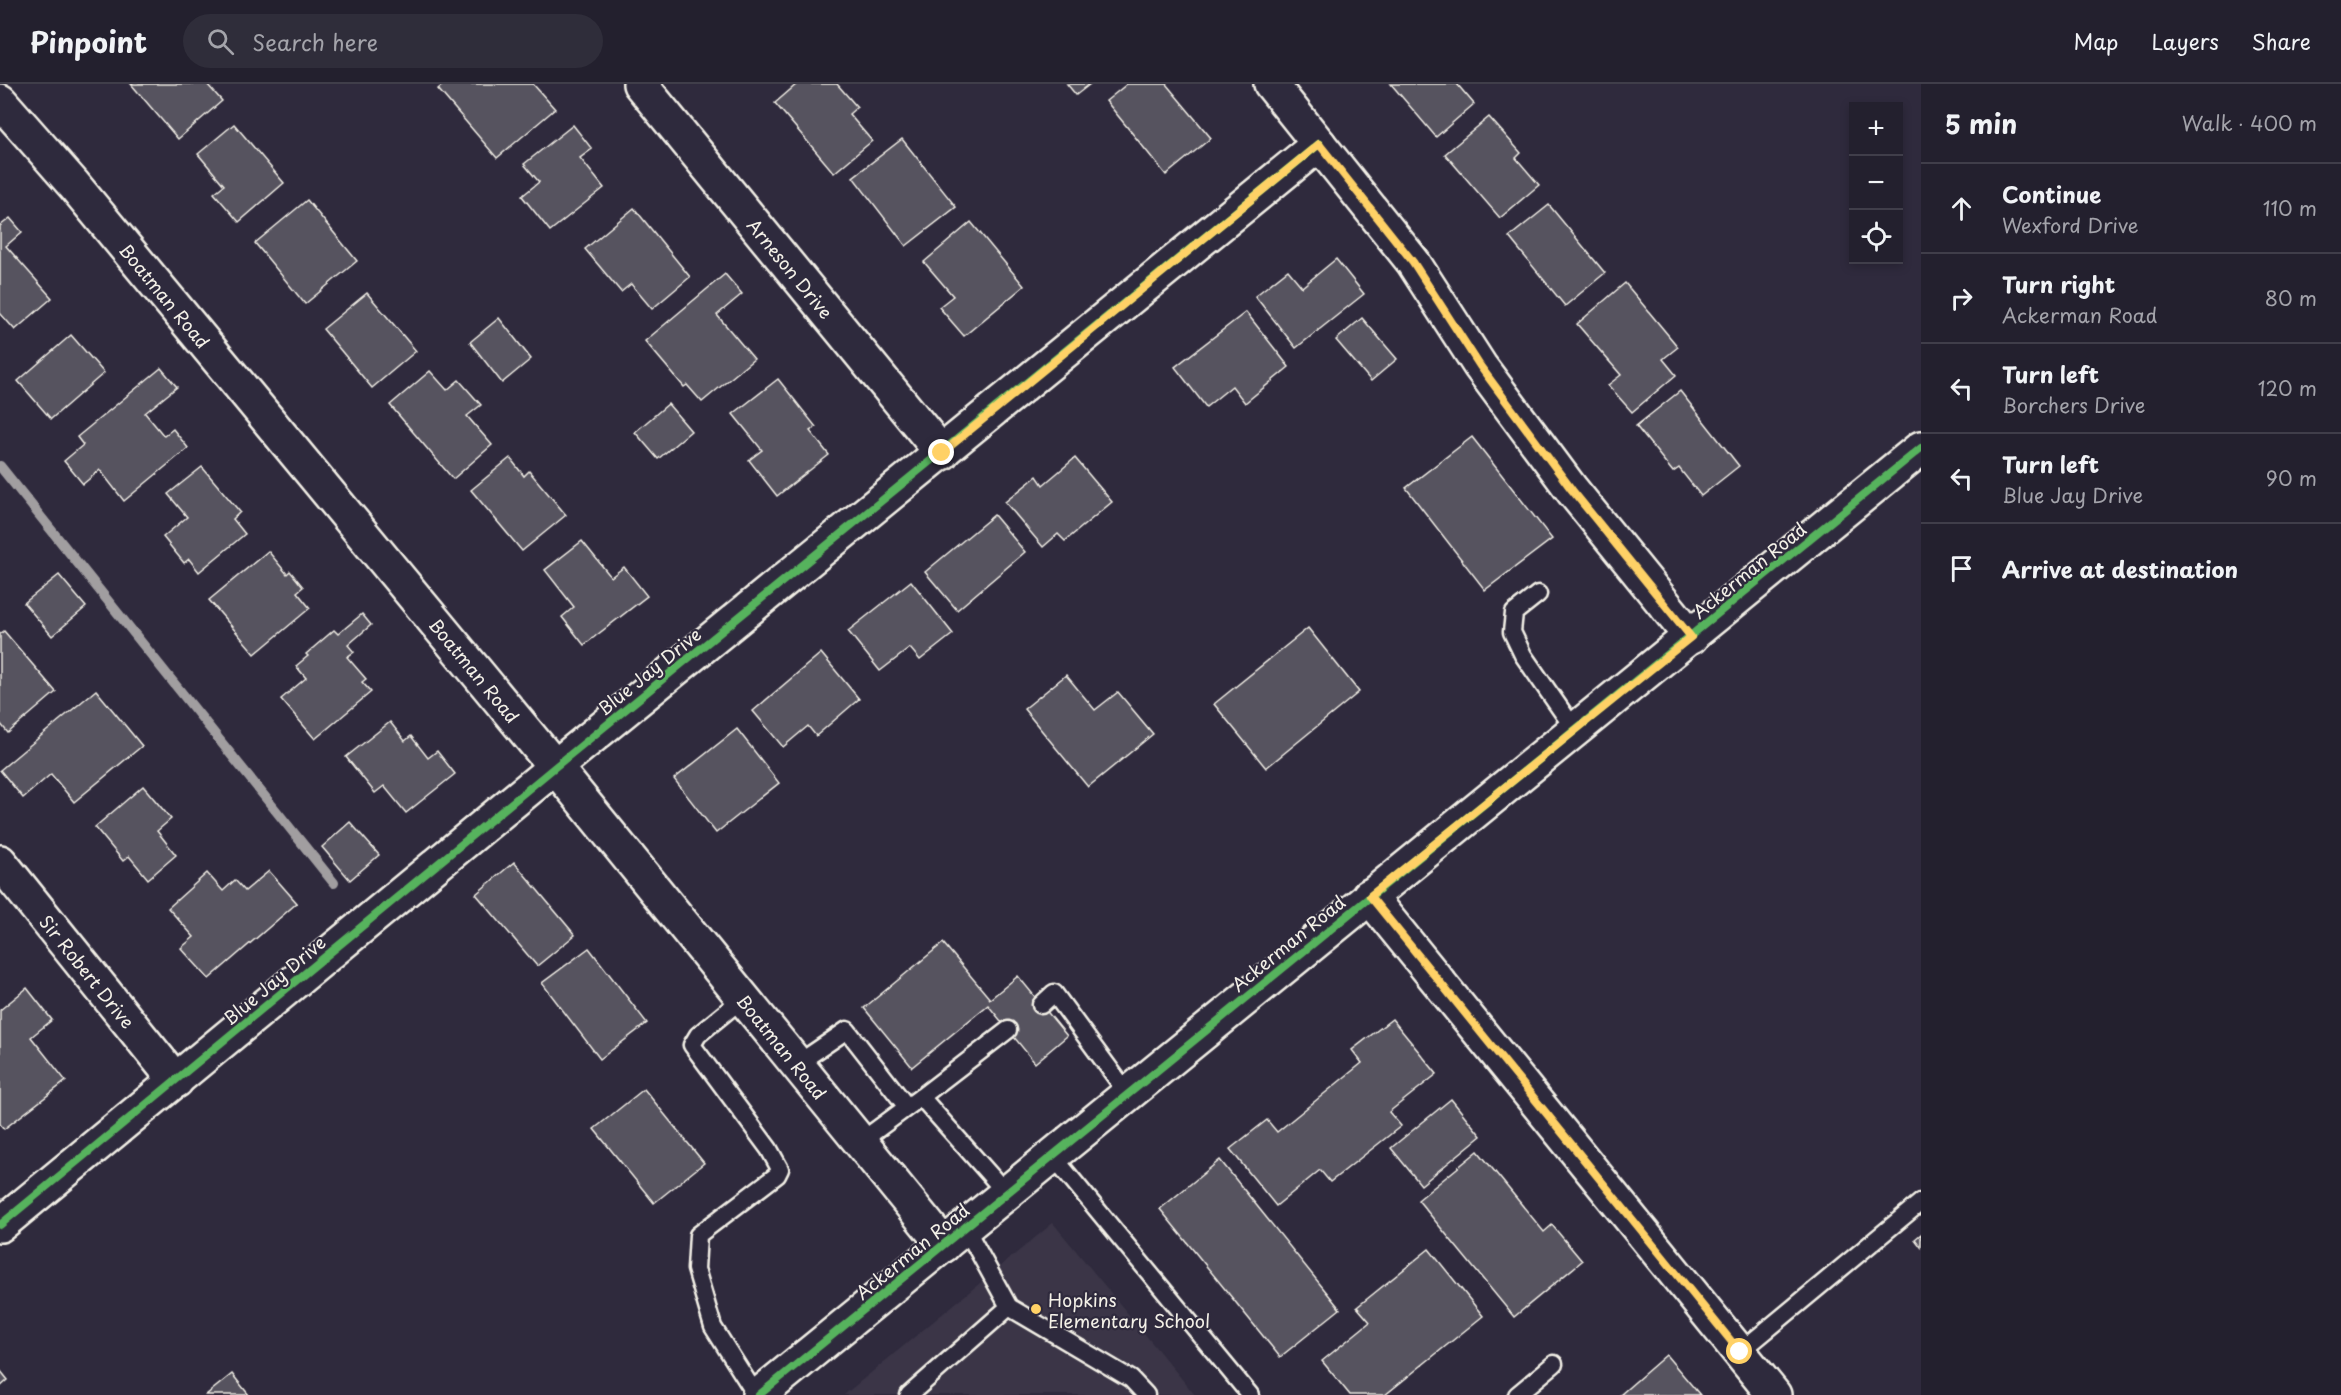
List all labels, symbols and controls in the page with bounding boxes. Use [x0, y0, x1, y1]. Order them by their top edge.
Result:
search box [183, 14, 603, 68]
text: Pinpoint [30, 20, 147, 63]
icon: search [204, 25, 237, 58]
text: Search here [252, 25, 378, 58]
text: Map [2074, 25, 2118, 57]
text: Layers [2151, 25, 2219, 57]
text: Share [2252, 25, 2311, 57]
map controls [1849, 102, 1903, 264]
button: + [1849, 102, 1903, 156]
text: 5 min [1945, 104, 2017, 143]
text: Walk · 400 m [2182, 108, 2317, 138]
button: − [1849, 156, 1903, 210]
text: Continue [2002, 177, 2101, 210]
icon: ahead [1945, 192, 1978, 225]
text: 110 m [2263, 193, 2317, 223]
button: locate [1849, 210, 1903, 264]
text: Wexford Drive [2002, 210, 2139, 240]
street label: Arneson Drive [741, 212, 840, 324]
street label: Boatman Road [114, 237, 217, 354]
text: Turn right [2002, 267, 2115, 300]
icon: right [1945, 282, 1978, 315]
text: 80 m [2265, 283, 2317, 313]
text: Ackerman Road [2002, 300, 2157, 330]
text: Turn left [2002, 357, 2099, 390]
icon: left [1945, 372, 1978, 405]
text: 120 m [2258, 373, 2317, 403]
text: Borchers Drive [2002, 390, 2145, 420]
route end [928, 439, 954, 465]
text: Turn left [2002, 447, 2099, 480]
icon: left [1945, 462, 1978, 495]
text: 90 m [2266, 463, 2317, 493]
text: Blue Jay Drive [2002, 480, 2143, 510]
street label: Ackerman Road [1686, 515, 1812, 625]
icon: arrive [1945, 552, 1978, 585]
text: Arrive at destination [2002, 552, 2238, 585]
street label: Boatman Road [423, 611, 526, 728]
street label: Blue Jay Drive [591, 621, 707, 721]
street label: Ackerman Road [1225, 888, 1351, 998]
street label: Sir Robert Drive [34, 909, 142, 1034]
street label: Blue Jay Drive [217, 929, 331, 1031]
street label: Boatman Road [731, 988, 834, 1105]
street label: Ackerman Road [849, 1196, 975, 1306]
place label: Hopkins Elementary School [1048, 1286, 1210, 1334]
marker: Hopkins Elementary School [1029, 1302, 1043, 1316]
route start [1726, 1338, 1752, 1364]

